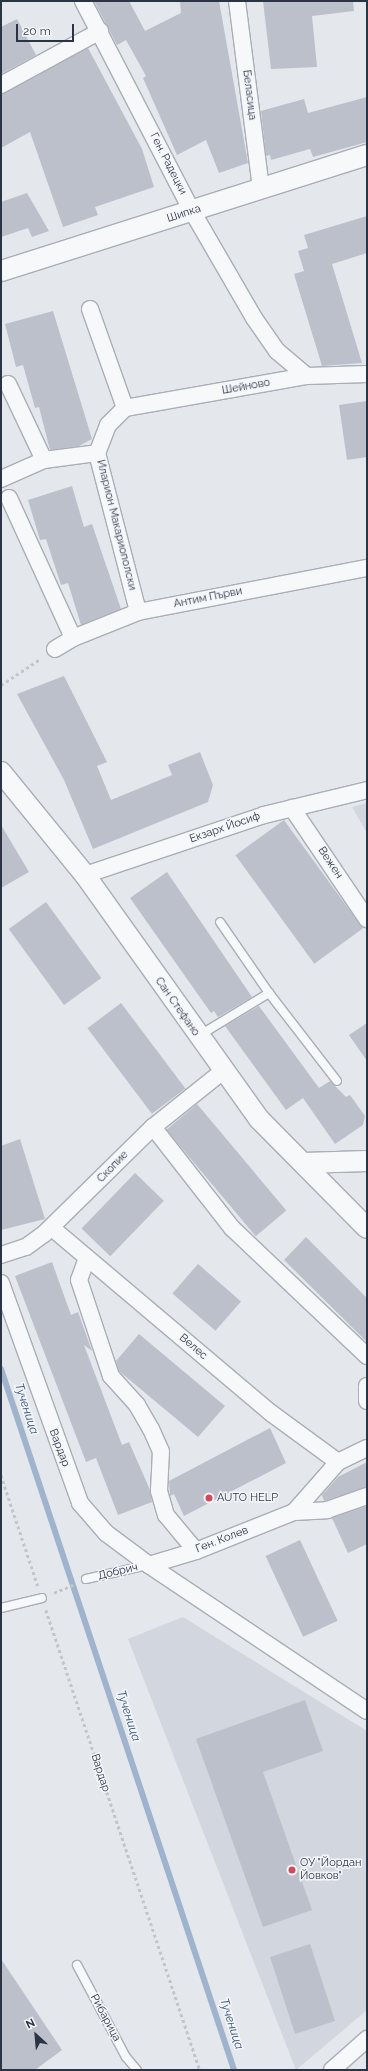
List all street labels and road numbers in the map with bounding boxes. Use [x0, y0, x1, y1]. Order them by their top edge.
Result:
street label: Беласица [239, 69, 259, 121]
street label: Ген. Радецки [147, 131, 189, 197]
street label: Шипка [165, 202, 203, 226]
street label: Шейново [221, 376, 271, 398]
street label: Иларион Макариополски [93, 458, 139, 592]
street label: Антим Първи [173, 585, 243, 611]
street label: Екзарх Йосиф [188, 810, 262, 846]
street label: Вежен [315, 845, 345, 881]
street label: Сан Стефано [152, 975, 202, 1039]
street label: Скопие [95, 1148, 131, 1186]
street label: Велес [176, 1331, 210, 1363]
street label: Вардар [46, 1427, 72, 1469]
street label: Ген. Колев [194, 1524, 250, 1556]
street label: Добрич [97, 1561, 139, 1583]
street label: Вардар [88, 1752, 112, 1794]
street label: Рибарица [87, 1992, 123, 2044]

